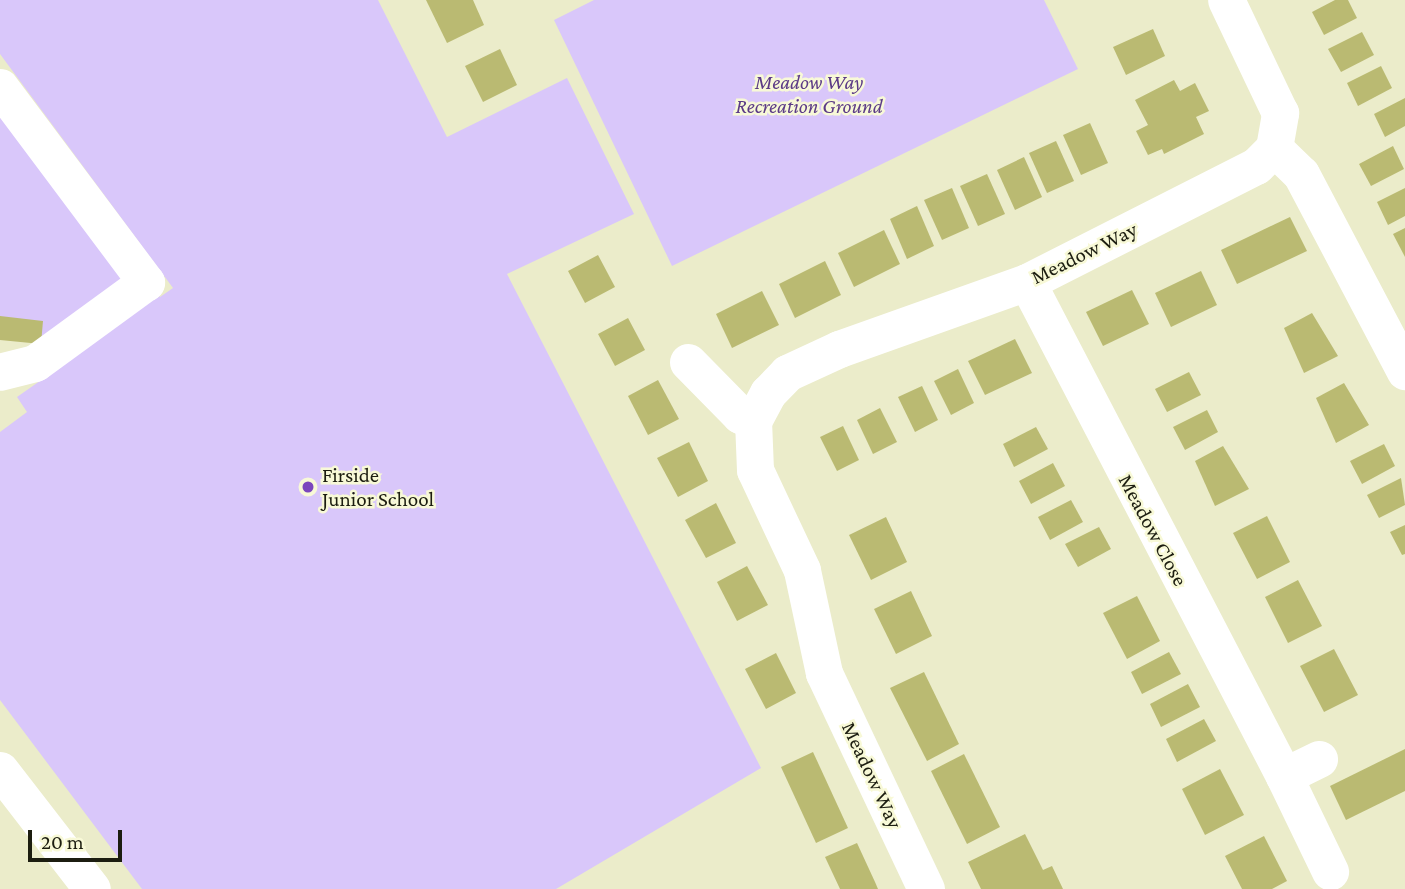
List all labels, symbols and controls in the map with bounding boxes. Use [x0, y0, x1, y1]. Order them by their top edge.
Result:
park label: Meadow Way Recreation Ground [735, 69, 883, 119]
street label: Meadow Way [1027, 217, 1141, 289]
place label: Firside Junior School [322, 462, 434, 512]
street label: Meadow Close [1113, 470, 1193, 590]
marker: Firside Junior School [300, 479, 316, 495]
street label: Meadow Way [836, 718, 908, 832]
scale bar [32, 816, 126, 860]
text: 20 m [41, 830, 84, 854]

